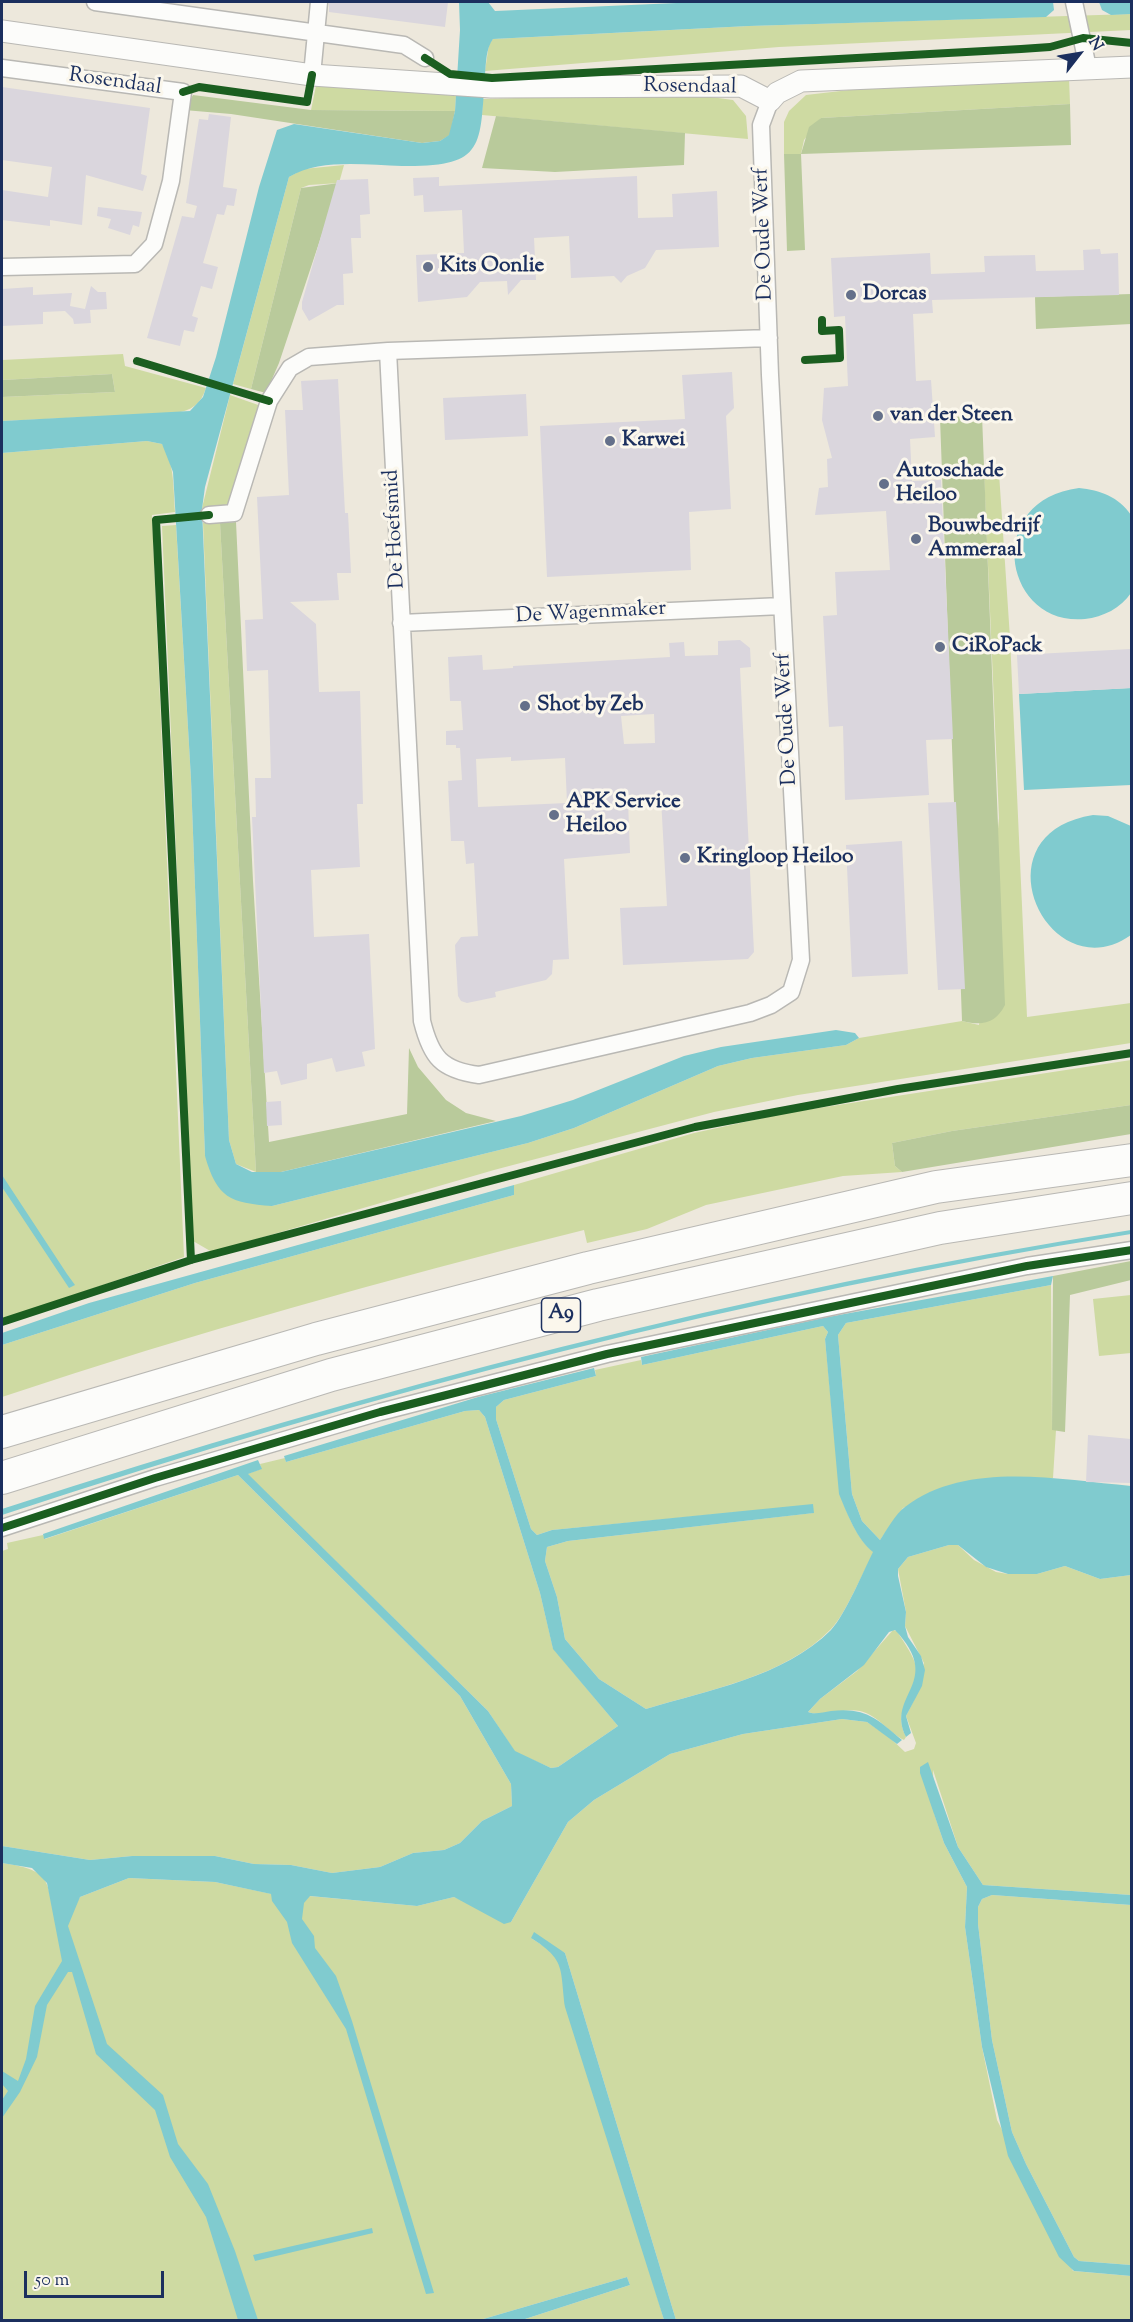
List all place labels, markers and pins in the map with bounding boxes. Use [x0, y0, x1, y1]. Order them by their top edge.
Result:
place label: Kits Oonlie [440, 254, 544, 280]
marker: Kits Oonlie [421, 260, 435, 274]
place label: Dorcas [863, 282, 926, 308]
marker: Dorcas [844, 288, 858, 302]
place label: van der Steen [890, 403, 1013, 429]
marker: van der Steen [871, 409, 885, 423]
place label: Karwei [622, 428, 685, 454]
marker: Karwei [603, 434, 617, 448]
place label: Autoschade Heiloo [896, 459, 1004, 509]
marker: Autoschade Heiloo [877, 477, 891, 491]
place label: Bouwbedrijf Ammeraal [928, 514, 1040, 564]
marker: Bouwbedrijf Ammeraal [909, 532, 923, 546]
place label: CiRoPack [952, 634, 1042, 660]
marker: CiRoPack [933, 640, 947, 654]
place label: Shot by Zeb [537, 693, 643, 719]
marker: Shot by Zeb [518, 699, 532, 713]
place label: APK Service Heiloo [566, 790, 681, 840]
marker: APK Service Heiloo [547, 808, 561, 822]
place label: Kringloop Heiloo [697, 845, 854, 871]
marker: Kringloop Heiloo [678, 851, 692, 865]

